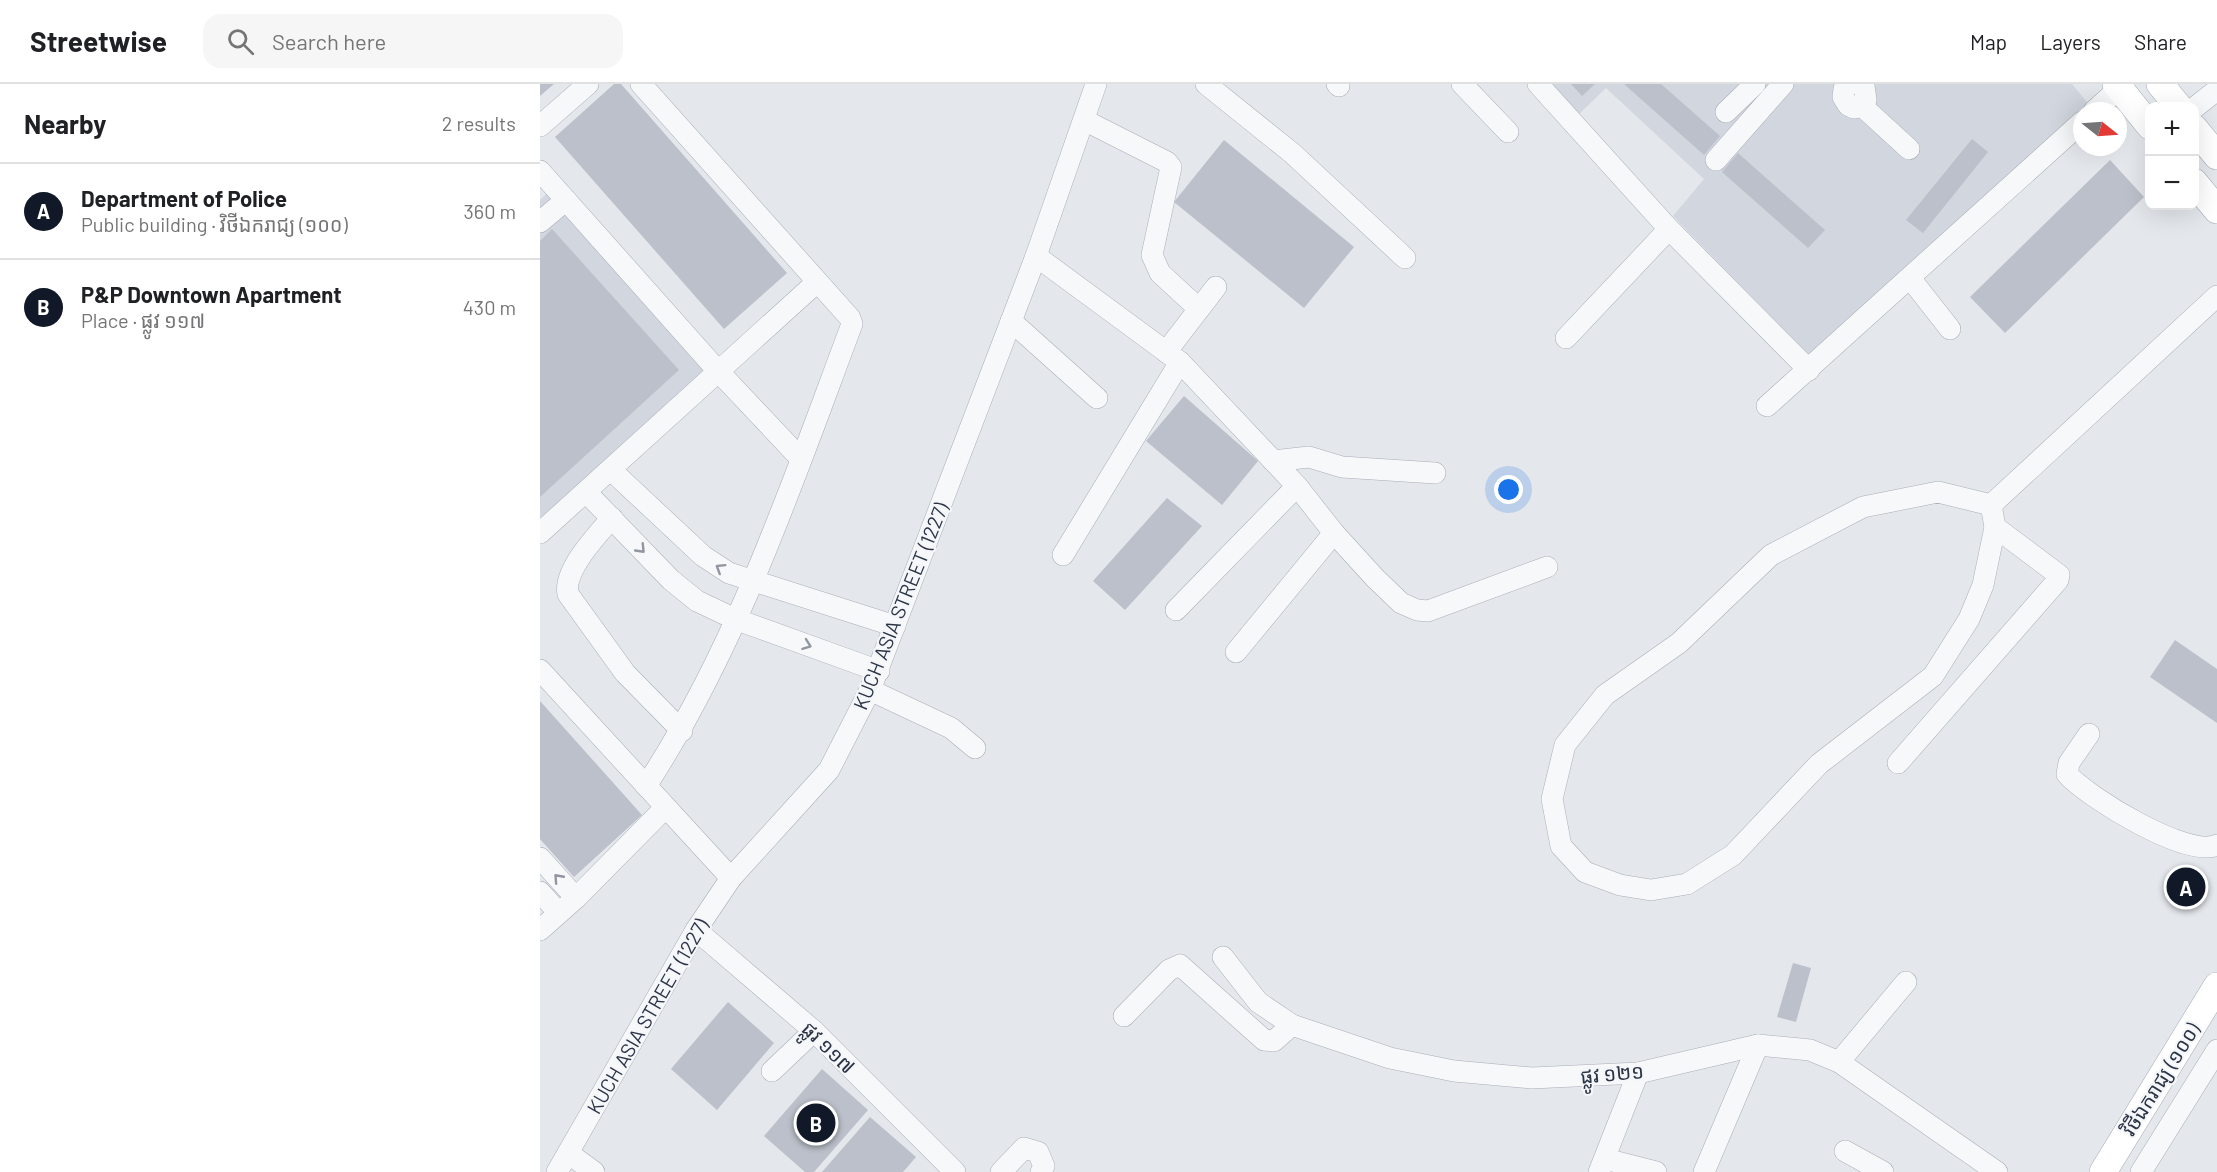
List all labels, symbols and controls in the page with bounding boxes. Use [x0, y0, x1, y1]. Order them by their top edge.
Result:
search box [203, 14, 623, 68]
text: Streetwise [30, 24, 167, 58]
icon: search [224, 25, 257, 58]
text: Search here [272, 28, 386, 54]
text: Map [1970, 29, 2007, 54]
text: Layers [2040, 29, 2101, 54]
text: Share [2134, 29, 2187, 54]
north arrow [2073, 102, 2127, 156]
map controls [2145, 102, 2199, 210]
button: + [2145, 102, 2199, 156]
text: Nearby [24, 108, 106, 139]
text: 2 results [442, 111, 516, 135]
button: − [2145, 156, 2199, 210]
text: Department of Police [81, 185, 287, 211]
text: A [37, 199, 50, 223]
text: 360 m [464, 199, 516, 223]
text: Public building · វិថីឯករាជ្យ (១០០) [81, 212, 348, 236]
text: P&P Downtown Apartment [81, 281, 342, 307]
text: B [37, 295, 50, 319]
text: 430 m [463, 295, 516, 319]
text: Place · ផ្លូវ ១១៧ [81, 308, 205, 332]
your location [1494, 475, 1523, 504]
street label: KUCH ASIA STREET (1227) [847, 498, 953, 713]
one-way arrow [634, 542, 645, 553]
one-way arrow [716, 563, 726, 575]
one-way arrow [801, 637, 812, 650]
pin: A [2166, 864, 2206, 910]
one-way arrow [554, 874, 565, 885]
street label: KUCH ASIA STREET (1227) [581, 913, 713, 1118]
street label: ផ្លូវ ១១៧ [792, 1016, 860, 1084]
street label: វិថីឯករាជ្យ (១០០) [2116, 1018, 2205, 1140]
street label: ផ្លូវ ១២១ [1579, 1058, 1645, 1096]
pin: B [796, 1100, 836, 1146]

